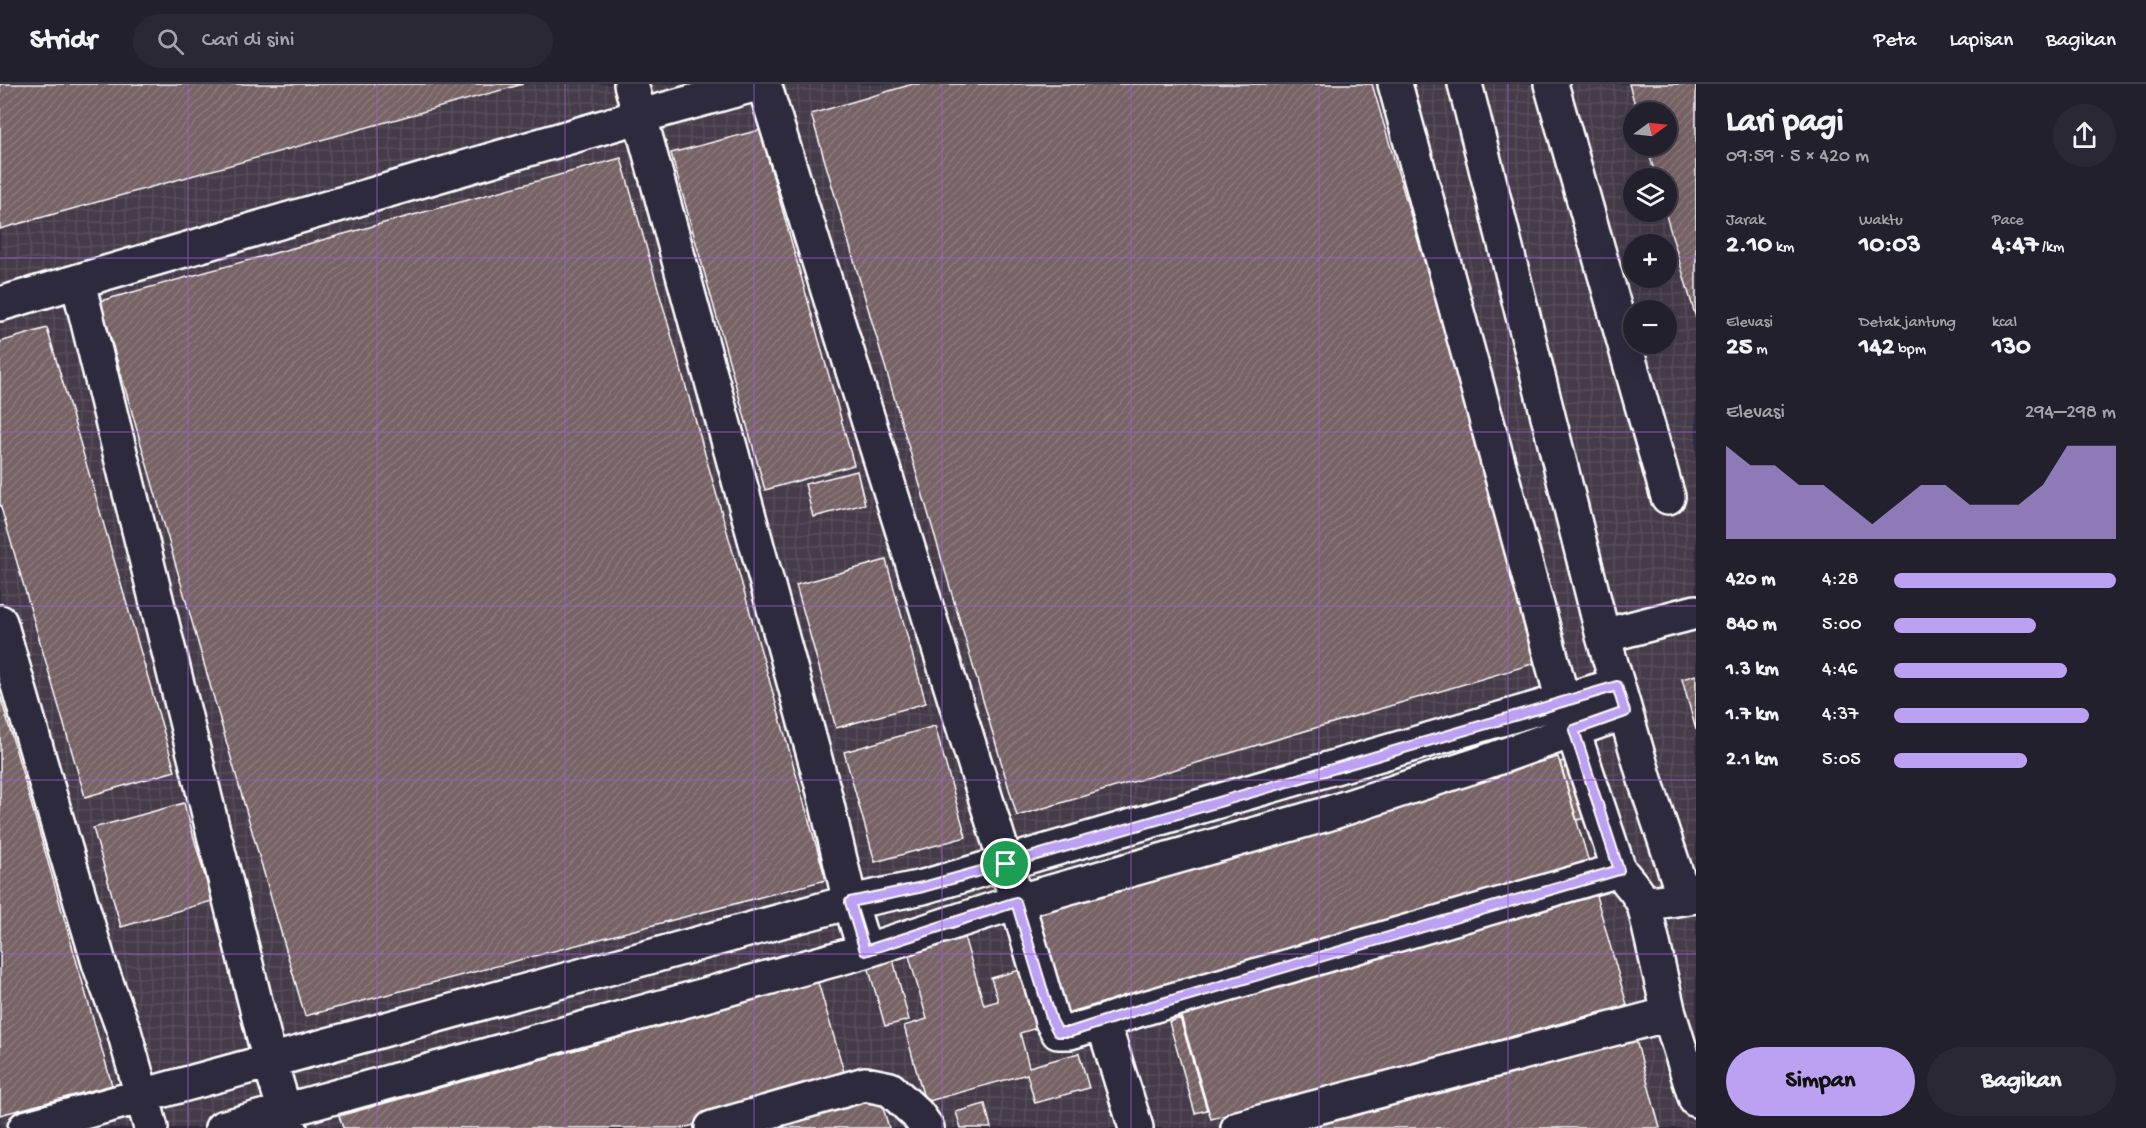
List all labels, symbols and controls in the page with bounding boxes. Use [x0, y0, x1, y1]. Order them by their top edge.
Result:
search box [133, 14, 553, 68]
text: Stridr [30, 25, 97, 58]
icon: search [154, 25, 187, 58]
text: Cari di sini [202, 28, 295, 54]
text: Peta [1874, 29, 1917, 54]
text: Lapisan [1950, 29, 2013, 54]
text: Bagikan [2046, 29, 2116, 54]
north arrow [1623, 102, 1677, 156]
map controls [1623, 102, 1677, 354]
text: Lari pagi [1726, 104, 1844, 142]
button: share [2053, 104, 2116, 167]
text: 09:59 · 5 × 420 m [1726, 146, 1869, 169]
button: layers [1623, 168, 1677, 222]
text: Jarak [1726, 212, 1765, 231]
text: Waktu [1859, 212, 1903, 231]
text: Pace [1992, 212, 2023, 231]
text: 2.10 [1726, 231, 1772, 262]
text: 10:03 [1859, 231, 1921, 262]
text: 4:47 [1992, 231, 2038, 262]
button: + [1623, 234, 1677, 288]
text: km [1772, 239, 1794, 258]
text: /km [2038, 239, 2064, 258]
button: − [1623, 300, 1677, 354]
text: Elevasi [1726, 314, 1773, 333]
text: Detak jantung [1859, 314, 1956, 333]
text: kcal [1992, 314, 2017, 333]
text: 25 [1726, 333, 1752, 364]
text: 142 [1859, 333, 1895, 364]
text: 130 [1992, 333, 2031, 364]
text: m [1752, 341, 1768, 360]
text: bpm [1895, 341, 1926, 360]
text: Elevasi [1726, 402, 1785, 425]
text: 294–298 m [2025, 402, 2116, 425]
text: 420 m [1726, 569, 1776, 592]
text: 4:28 [1822, 569, 1859, 592]
text: 840 m [1726, 614, 1777, 637]
text: 5:00 [1822, 614, 1862, 637]
text: 1.3 km [1726, 659, 1779, 682]
text: 4:46 [1822, 659, 1857, 682]
text: 1.7 km [1726, 704, 1779, 727]
text: 4:37 [1822, 704, 1859, 727]
text: 2.1 km [1726, 749, 1778, 772]
text: 5:05 [1822, 749, 1861, 772]
pin [980, 838, 1031, 889]
icon: arrive [989, 847, 1022, 880]
button: Simpan [1726, 1047, 1915, 1116]
button: Bagikan [1927, 1047, 2116, 1116]

